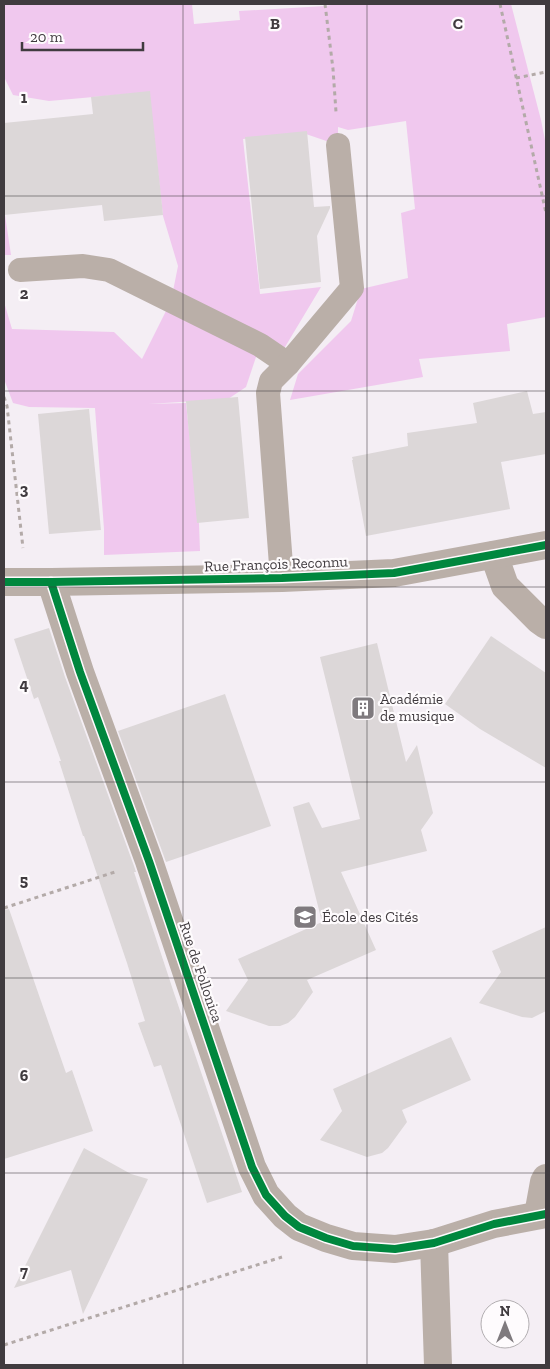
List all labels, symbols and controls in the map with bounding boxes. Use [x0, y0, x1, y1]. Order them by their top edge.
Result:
text: B [270, 14, 280, 33]
text: C [453, 14, 463, 33]
scale bar [22, 20, 144, 52]
text: 20 m [30, 28, 63, 46]
text: 1 [21, 88, 28, 107]
text: 2 [20, 284, 29, 303]
text: 3 [20, 480, 29, 499]
street label: Rue François Reconnu [204, 552, 349, 576]
text: 4 [19, 675, 29, 694]
place label: Académie de musique [380, 690, 454, 725]
building icon: Académie de musique [350, 695, 376, 721]
text: 5 [20, 871, 28, 890]
school or university icon: École des Cités [292, 904, 318, 930]
place label: École des Cités [322, 908, 418, 926]
street label: Rue de Follonica [175, 919, 227, 1025]
text: 6 [20, 1066, 29, 1085]
text: 7 [20, 1262, 28, 1281]
north arrow [480, 1299, 530, 1349]
text: N [500, 1303, 511, 1320]

